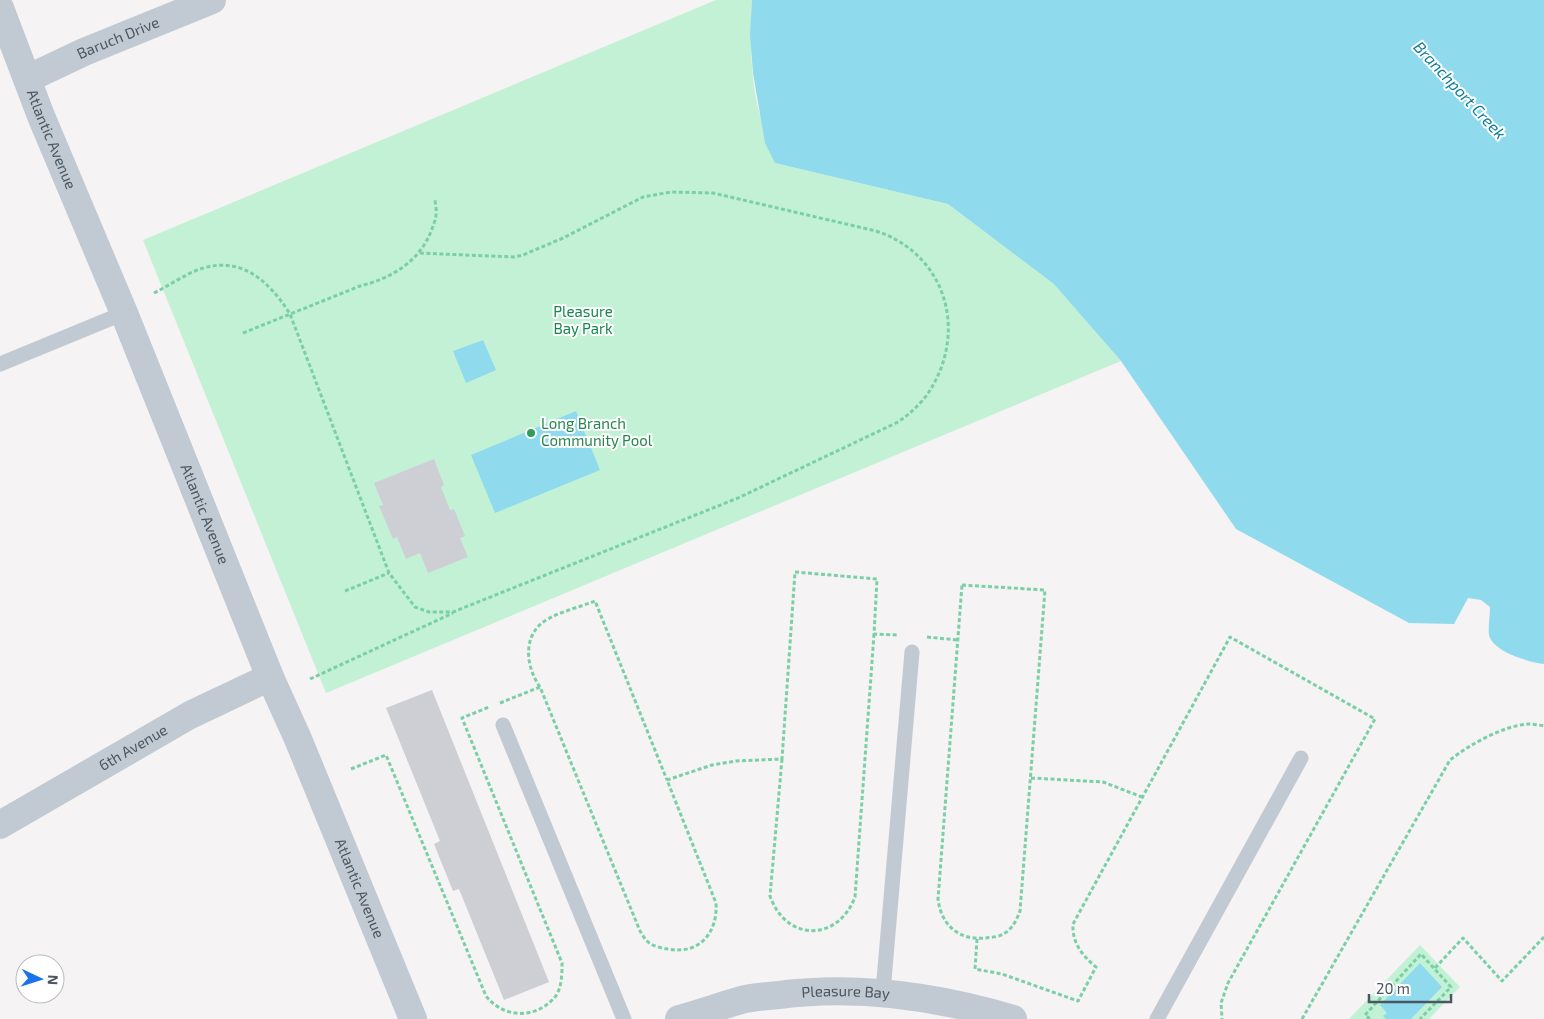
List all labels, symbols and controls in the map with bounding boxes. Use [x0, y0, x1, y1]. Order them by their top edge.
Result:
street label: Baruch Drive [74, 12, 162, 62]
water label: Branchport Creek [1410, 37, 1510, 142]
street label: Atlantic Avenue [24, 87, 81, 192]
park label: Pleasure Bay Park [553, 302, 613, 337]
place label: Long Branch Community Pool [541, 414, 653, 449]
marker: Long Branch Community Pool [525, 427, 537, 439]
street label: Atlantic Avenue [177, 461, 234, 567]
street label: 6th Avenue [95, 720, 170, 774]
street label: Atlantic Avenue [332, 835, 389, 941]
north arrow [15, 954, 65, 1004]
scale bar [1369, 972, 1452, 1004]
text: N [45, 974, 62, 986]
text: 20 m [1376, 979, 1410, 997]
street label: Pleasure Bay [801, 981, 891, 1002]

